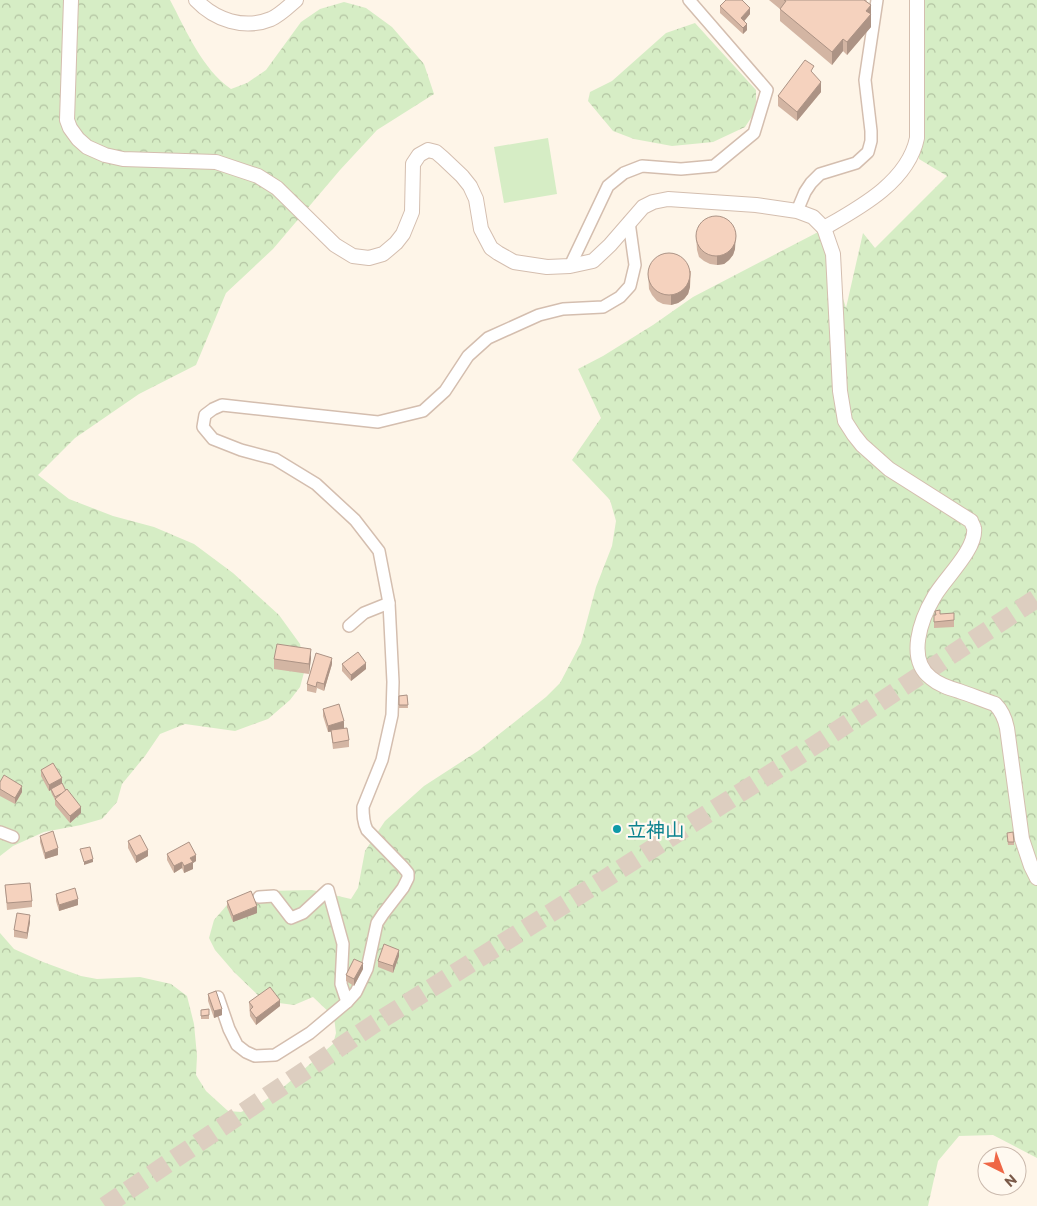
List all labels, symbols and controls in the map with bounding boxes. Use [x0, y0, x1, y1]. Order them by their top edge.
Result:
place label: 立神山 [627, 818, 684, 841]
marker: 立神山 [611, 823, 623, 835]
north arrow [977, 1146, 1027, 1196]
text: N [1001, 1171, 1021, 1191]

